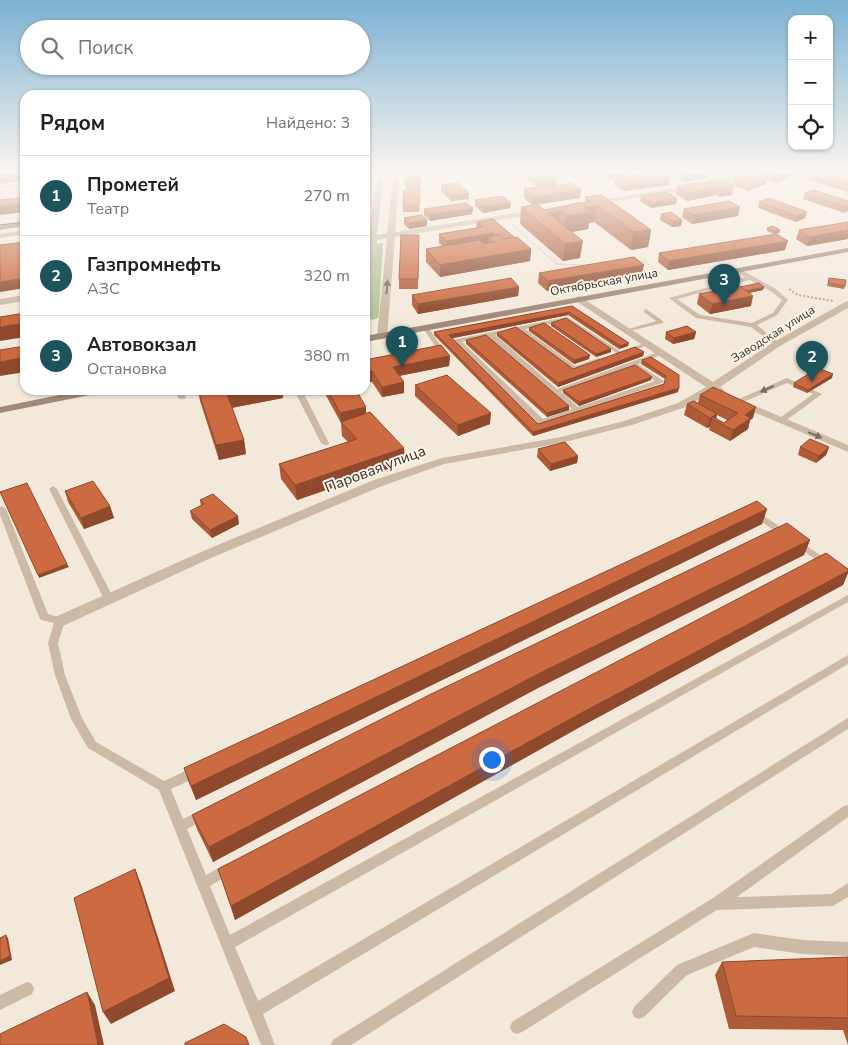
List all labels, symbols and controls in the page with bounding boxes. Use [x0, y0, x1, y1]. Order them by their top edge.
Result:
map controls [788, 15, 833, 150]
button: + [788, 15, 833, 60]
search box [20, 20, 370, 75]
icon: search [38, 34, 66, 62]
text: Поиск [78, 35, 133, 61]
button: − [788, 60, 833, 105]
button: locate [788, 105, 833, 150]
text: Рядом [40, 109, 105, 137]
text: Найдено: 3 [266, 112, 350, 134]
text: Прометей [87, 172, 179, 198]
text: 1 [51, 185, 61, 207]
text: 270 m [303, 185, 350, 207]
text: Театр [87, 198, 129, 220]
text: Газпромнефть [87, 252, 221, 278]
pin: 3 [708, 264, 740, 305]
text: 2 [51, 265, 61, 287]
text: 320 m [303, 265, 350, 287]
street label: Октябрьская улица [549, 265, 659, 299]
text: АЗС [87, 278, 120, 300]
one-way arrow [383, 279, 391, 295]
street label: Заводская улица [728, 302, 818, 366]
pin: 1 [386, 326, 418, 367]
text: Автовокзал [87, 332, 197, 358]
pin: 2 [796, 341, 828, 382]
text: 3 [51, 345, 61, 367]
text: 380 m [303, 345, 350, 367]
text: Остановка [87, 358, 167, 380]
one-way arrow [760, 385, 774, 393]
one-way arrow [808, 431, 822, 439]
street label: Паровая улица [322, 441, 428, 497]
your location [479, 747, 505, 773]

